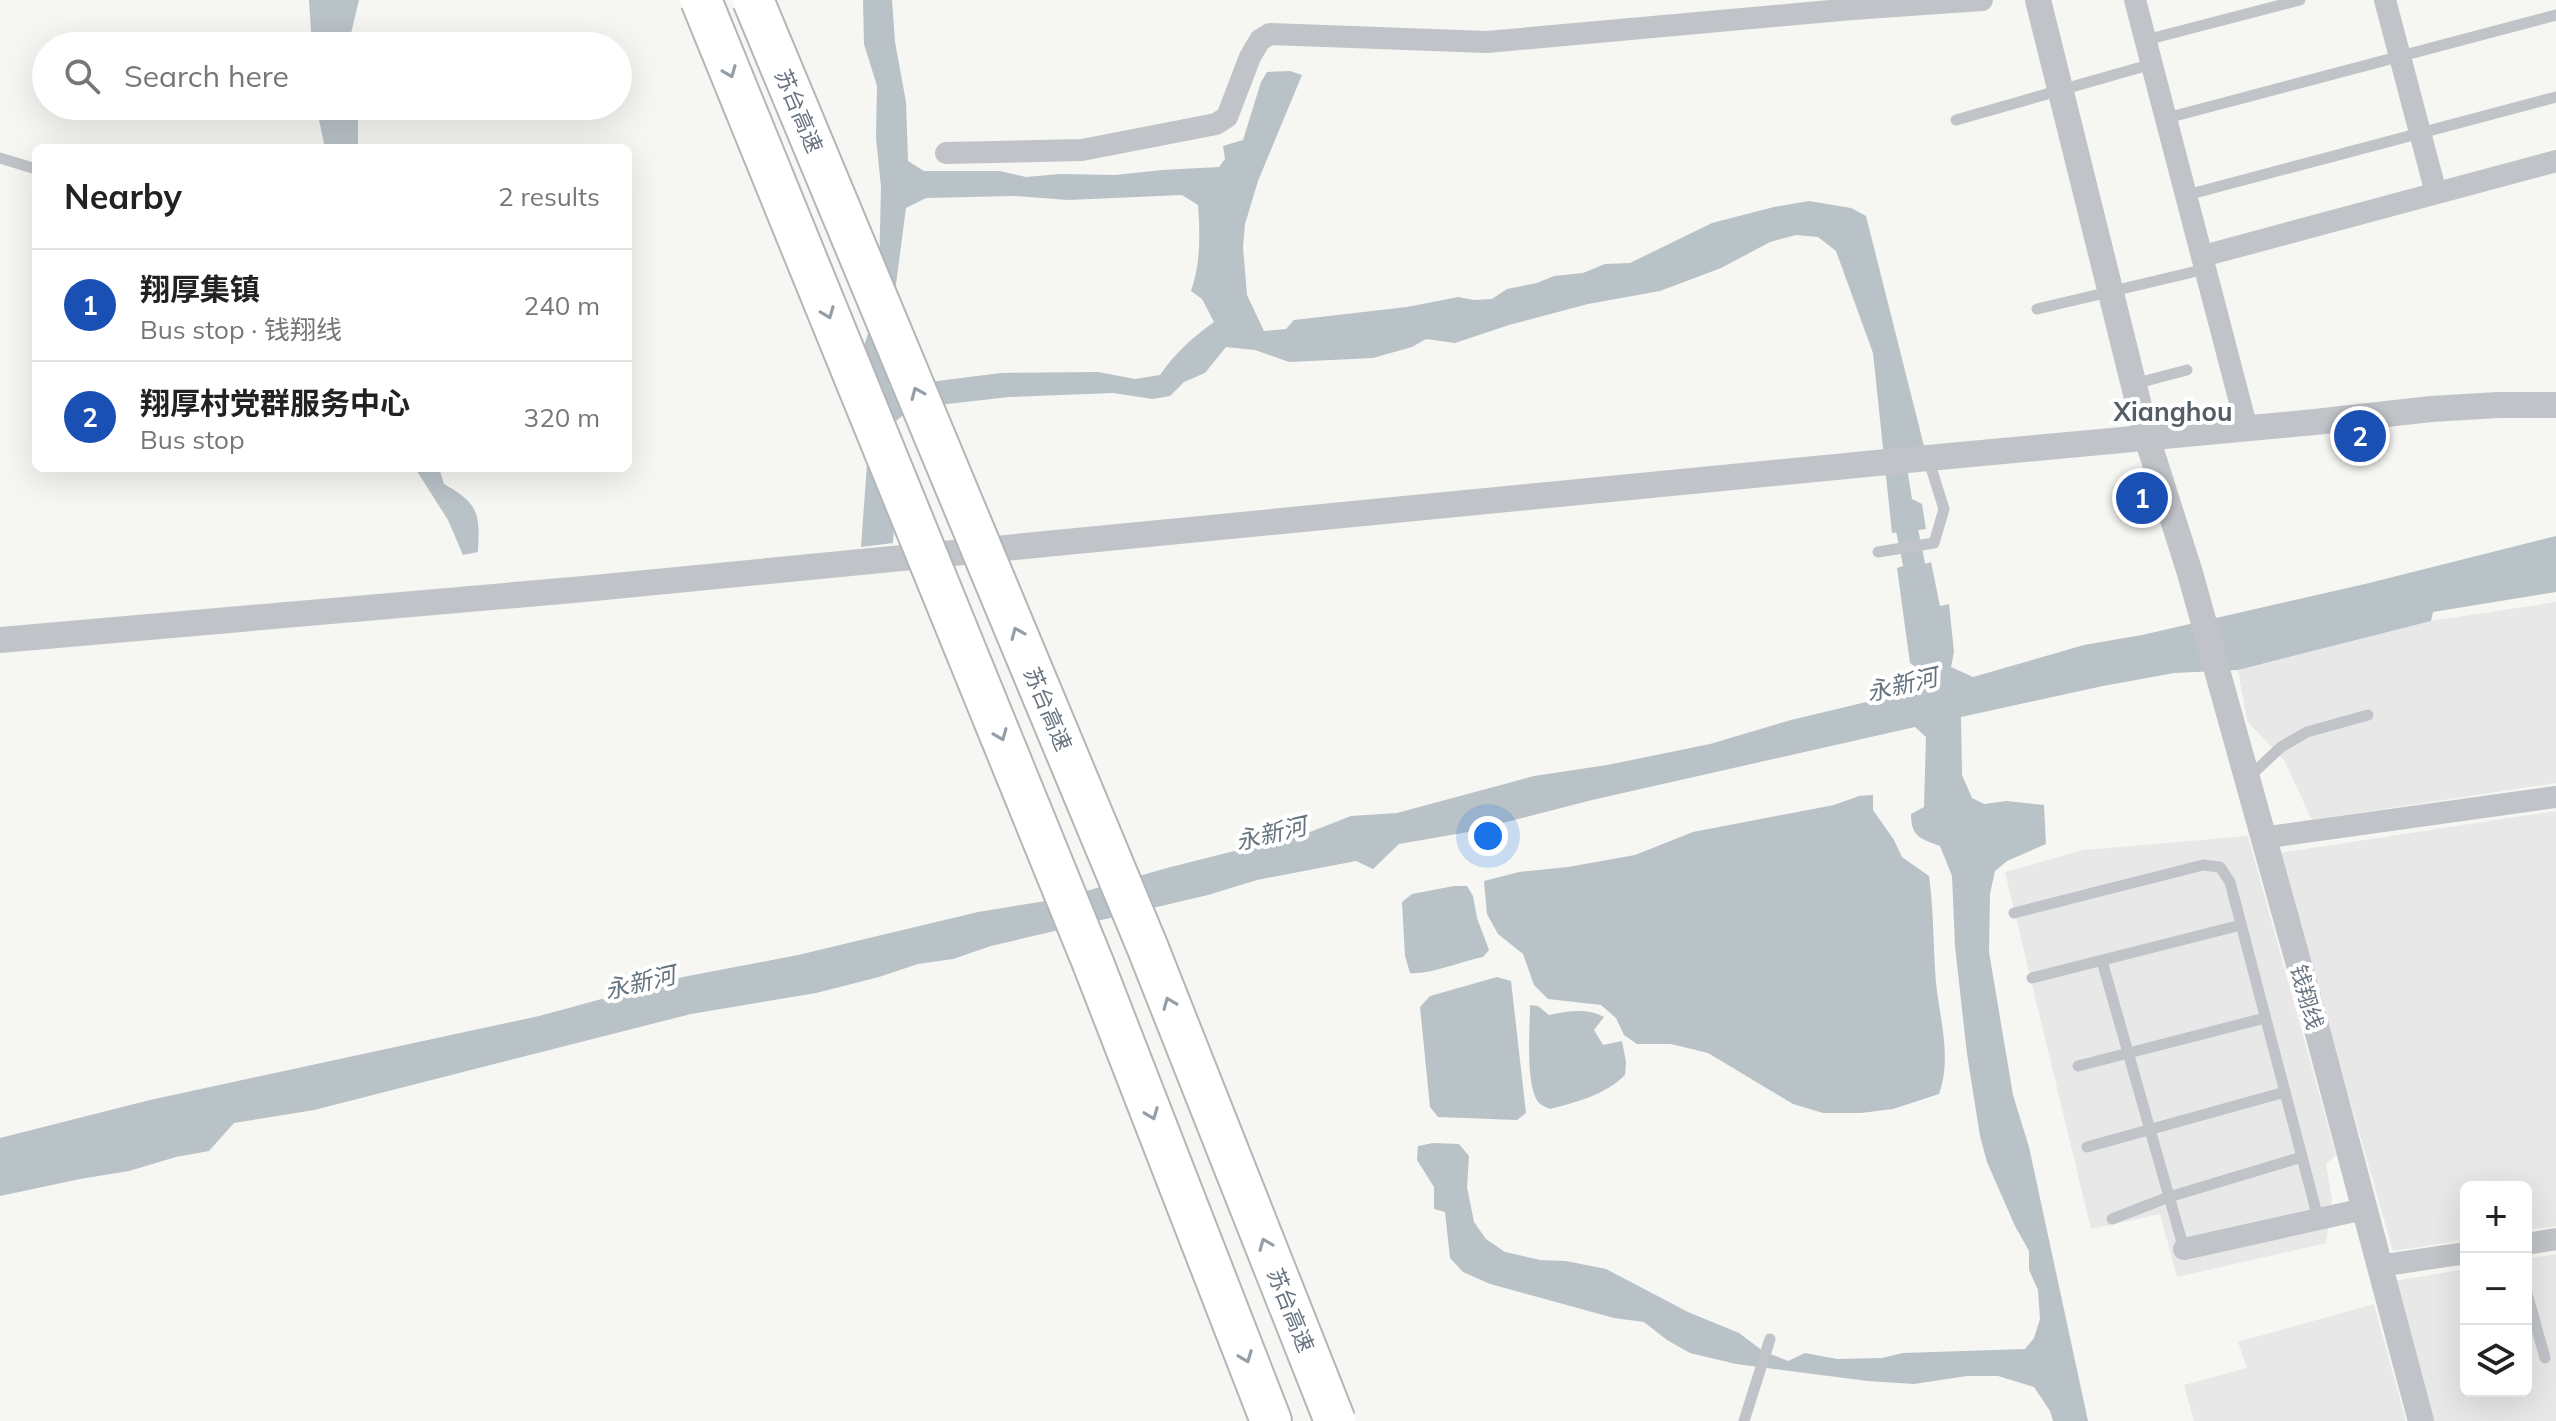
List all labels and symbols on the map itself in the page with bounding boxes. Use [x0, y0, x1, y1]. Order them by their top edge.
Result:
one-way arrow [721, 64, 737, 78]
street label: 苏台高速 [769, 65, 829, 157]
one-way arrow [819, 305, 835, 319]
one-way arrow [910, 387, 926, 401]
district label: Xianghou [2113, 395, 2232, 428]
pin: 2 [2334, 406, 2386, 466]
pin: 1 [2116, 468, 2168, 528]
one-way arrow [1010, 627, 1026, 641]
water label: 永新河 [1863, 660, 1944, 707]
street label: 苏台高速 [1018, 663, 1078, 755]
one-way arrow [991, 727, 1007, 741]
water label: 永新河 [1232, 809, 1313, 856]
your location [1468, 816, 1508, 856]
water label: 永新河 [601, 958, 682, 1005]
street label: 钱翔线 [2284, 961, 2330, 1033]
one-way arrow [1163, 997, 1179, 1011]
one-way arrow [1142, 1106, 1159, 1120]
one-way arrow [1258, 1238, 1275, 1252]
street label: 苏台高速 [1262, 1264, 1320, 1356]
one-way arrow [1236, 1349, 1253, 1363]

